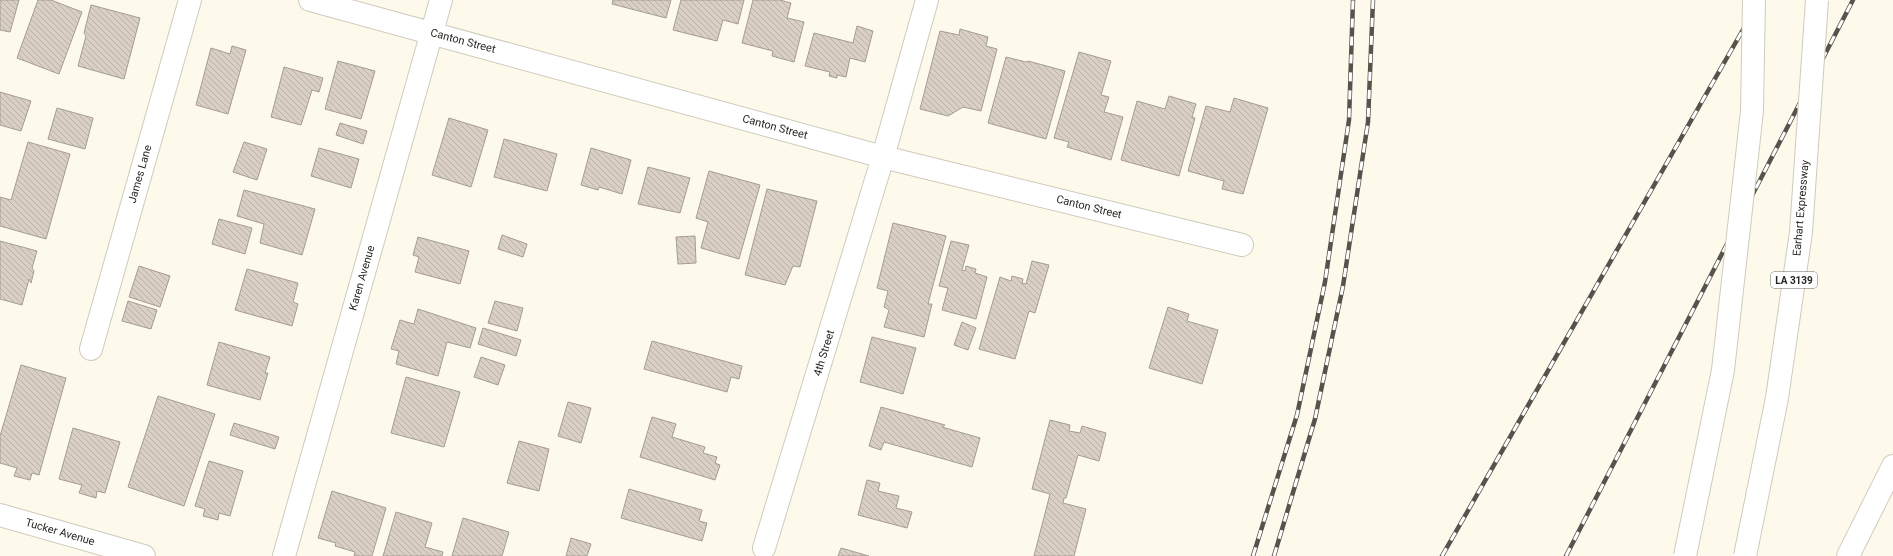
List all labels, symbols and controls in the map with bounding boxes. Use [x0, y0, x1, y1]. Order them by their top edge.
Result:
street label: Canton Street [429, 26, 497, 56]
street label: Canton Street [741, 112, 809, 142]
street label: James Lane [126, 143, 155, 205]
street label: Earhart Expressway [1790, 159, 1812, 257]
street label: Canton Street [1055, 193, 1123, 221]
street label: Karen Avenue [347, 244, 378, 312]
road number: LA 3139 [1771, 272, 1817, 288]
street label: 4th Street [811, 328, 837, 378]
street label: Tucker Avenue [24, 516, 96, 548]

